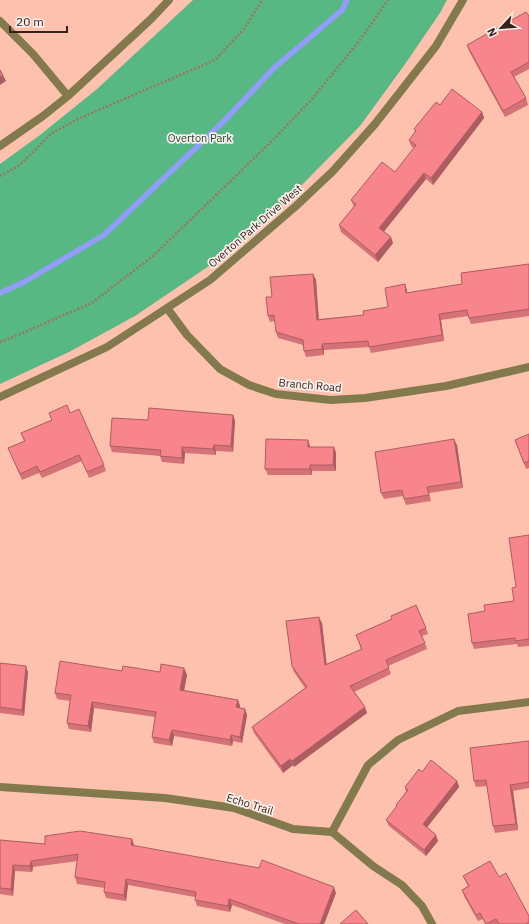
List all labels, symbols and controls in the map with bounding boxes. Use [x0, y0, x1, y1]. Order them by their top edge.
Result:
scale bar [10, 8, 67, 34]
north arrow [481, 8, 521, 48]
text: 20 m [16, 14, 44, 29]
text: N [484, 26, 500, 39]
park label: Overton Park [168, 131, 232, 145]
street label: Overton Park Drive West [205, 181, 305, 271]
street label: Branch Road [278, 375, 342, 395]
street label: Echo Trail [225, 790, 275, 818]

